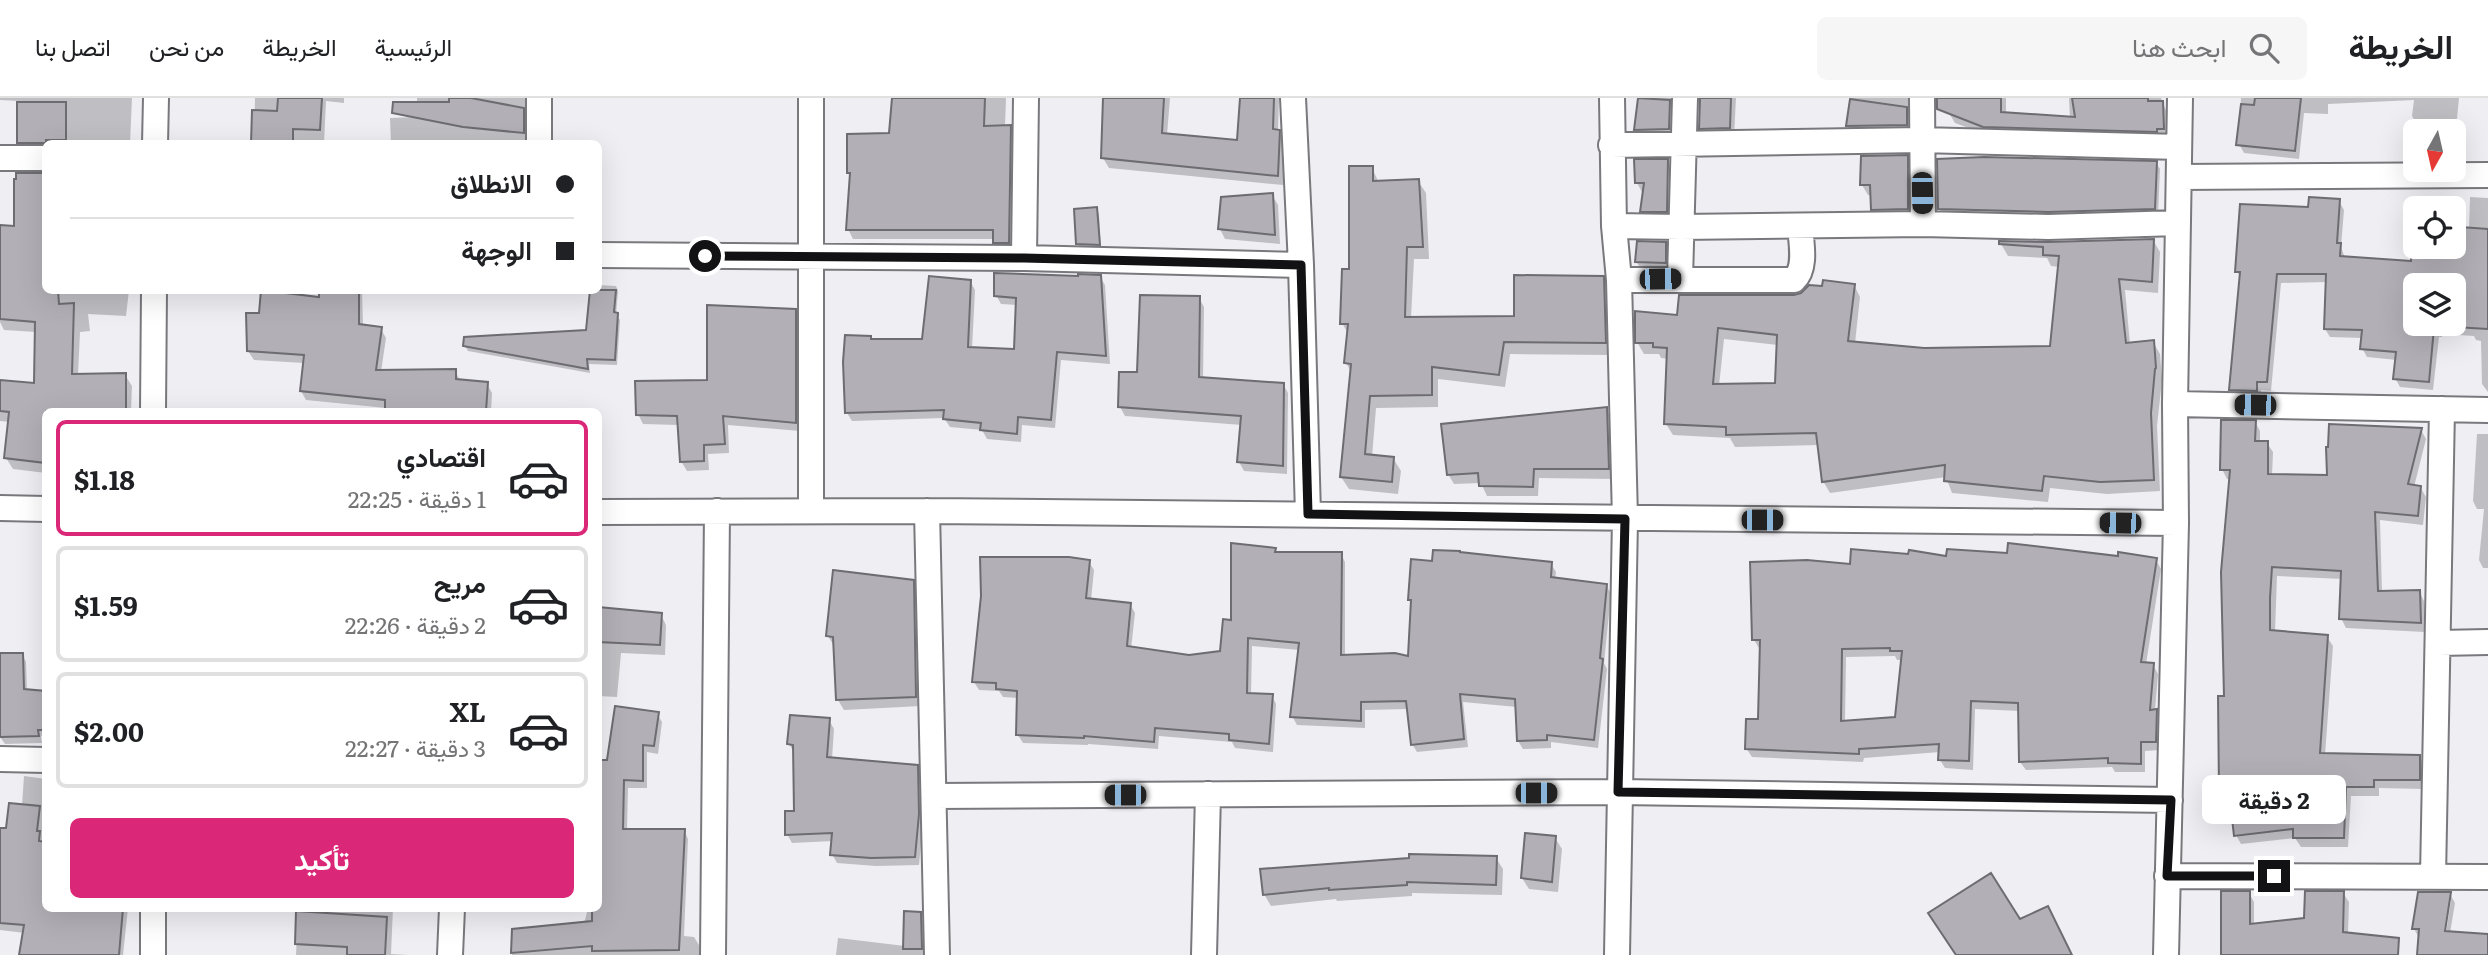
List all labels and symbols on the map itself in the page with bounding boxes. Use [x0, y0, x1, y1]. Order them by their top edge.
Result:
north arrow [2403, 119, 2466, 182]
car [1912, 172, 1933, 214]
route start [689, 240, 721, 272]
car [1639, 268, 1682, 290]
car [2234, 394, 2277, 416]
car [1742, 510, 1784, 531]
car [2099, 512, 2142, 534]
callout: 2 دقيقة [2202, 774, 2346, 824]
car [1516, 783, 1558, 804]
car [1105, 785, 1147, 806]
route end [2258, 860, 2290, 892]

